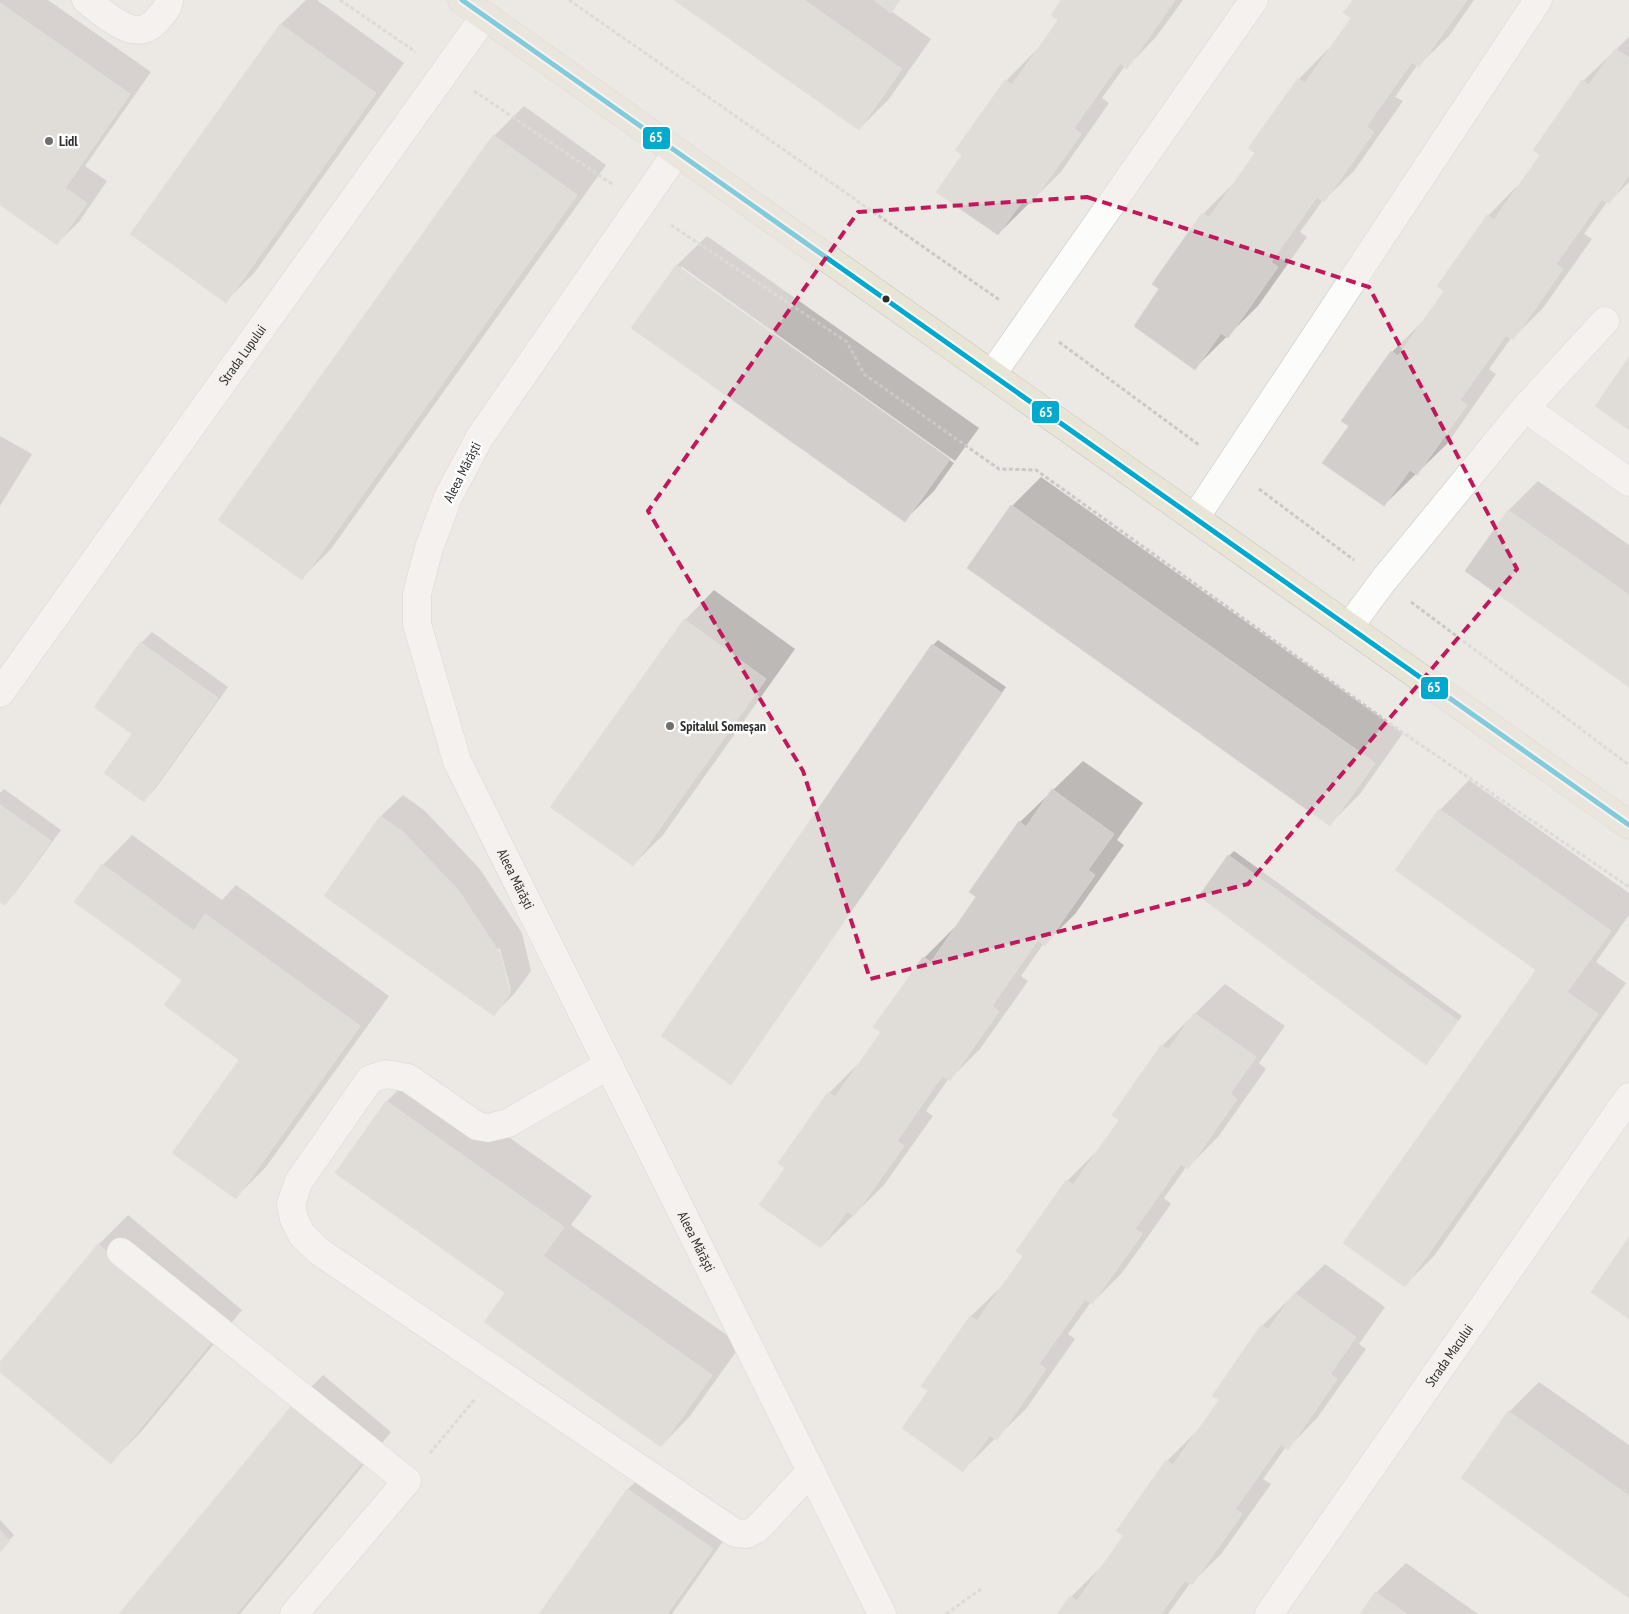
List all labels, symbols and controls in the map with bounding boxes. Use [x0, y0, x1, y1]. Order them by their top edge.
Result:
line badge: 65 [642, 126, 671, 150]
text: 65 [649, 128, 663, 146]
place label: Lidl [59, 132, 78, 150]
marker: Lidl [43, 135, 55, 147]
unlabelled marker [881, 294, 891, 304]
street label: Strada Lupului [215, 321, 270, 389]
line badge: 65 [1031, 400, 1060, 424]
text: 65 [1039, 403, 1053, 421]
street label: Aleea Mărăști [439, 439, 485, 505]
line badge: 65 [1420, 676, 1449, 700]
text: 65 [1427, 678, 1441, 696]
place label: Spitalul Someșan [680, 717, 766, 735]
marker: Spitalul Someșan [664, 720, 676, 732]
street label: Aleea Mărăști [493, 846, 538, 912]
street label: Aleea Mărăști [674, 1208, 719, 1275]
street label: Strada Macului [1421, 1321, 1477, 1390]

